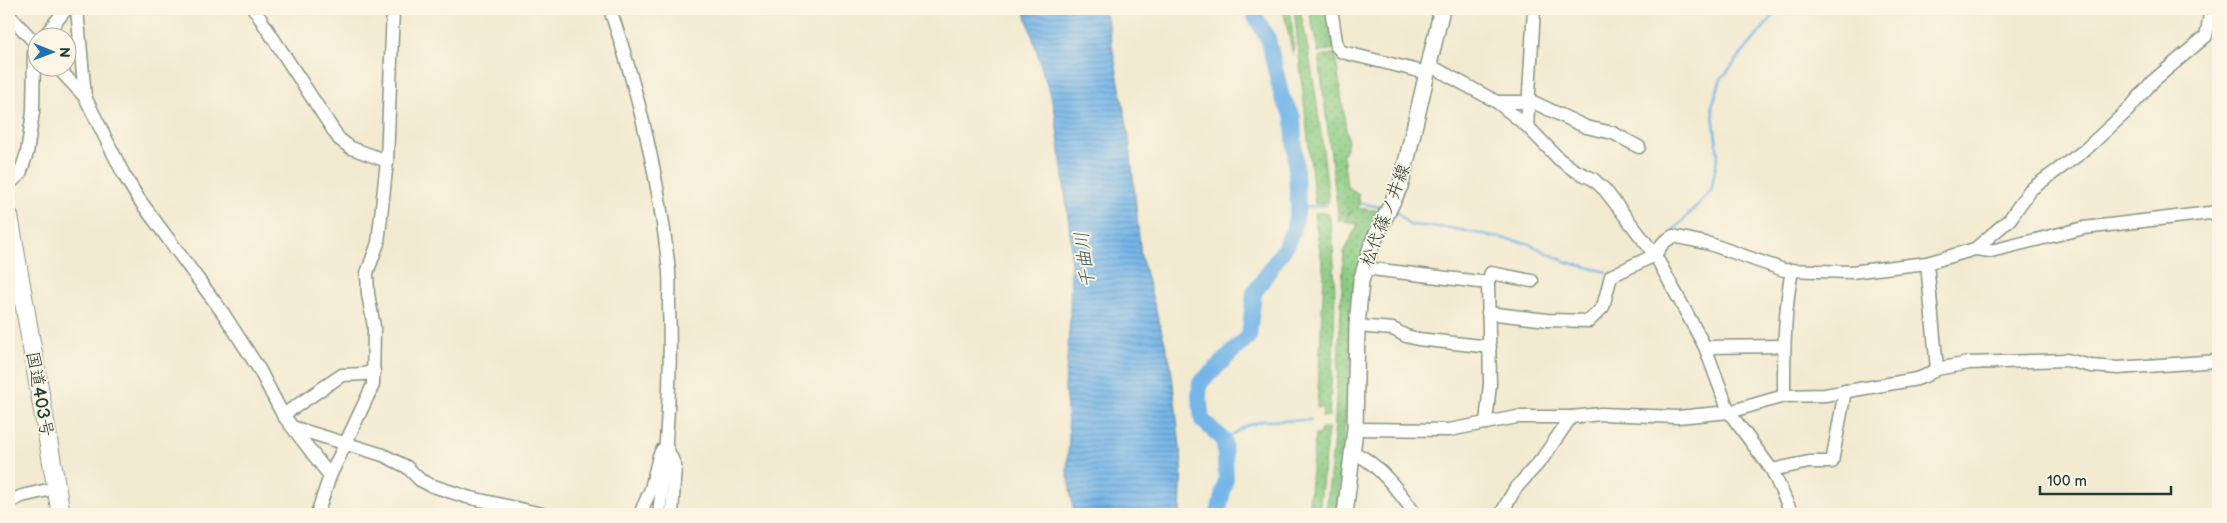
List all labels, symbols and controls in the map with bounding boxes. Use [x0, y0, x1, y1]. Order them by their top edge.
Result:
north arrow [28, 28, 78, 78]
text: N [56, 47, 73, 58]
street label: 松代篠ノ井線 [1356, 161, 1415, 269]
water label: 千曲川 [1071, 230, 1100, 290]
street label: 国道403号 [22, 350, 57, 439]
scale bar [2040, 463, 2171, 495]
text: 100 m [2047, 472, 2087, 491]

